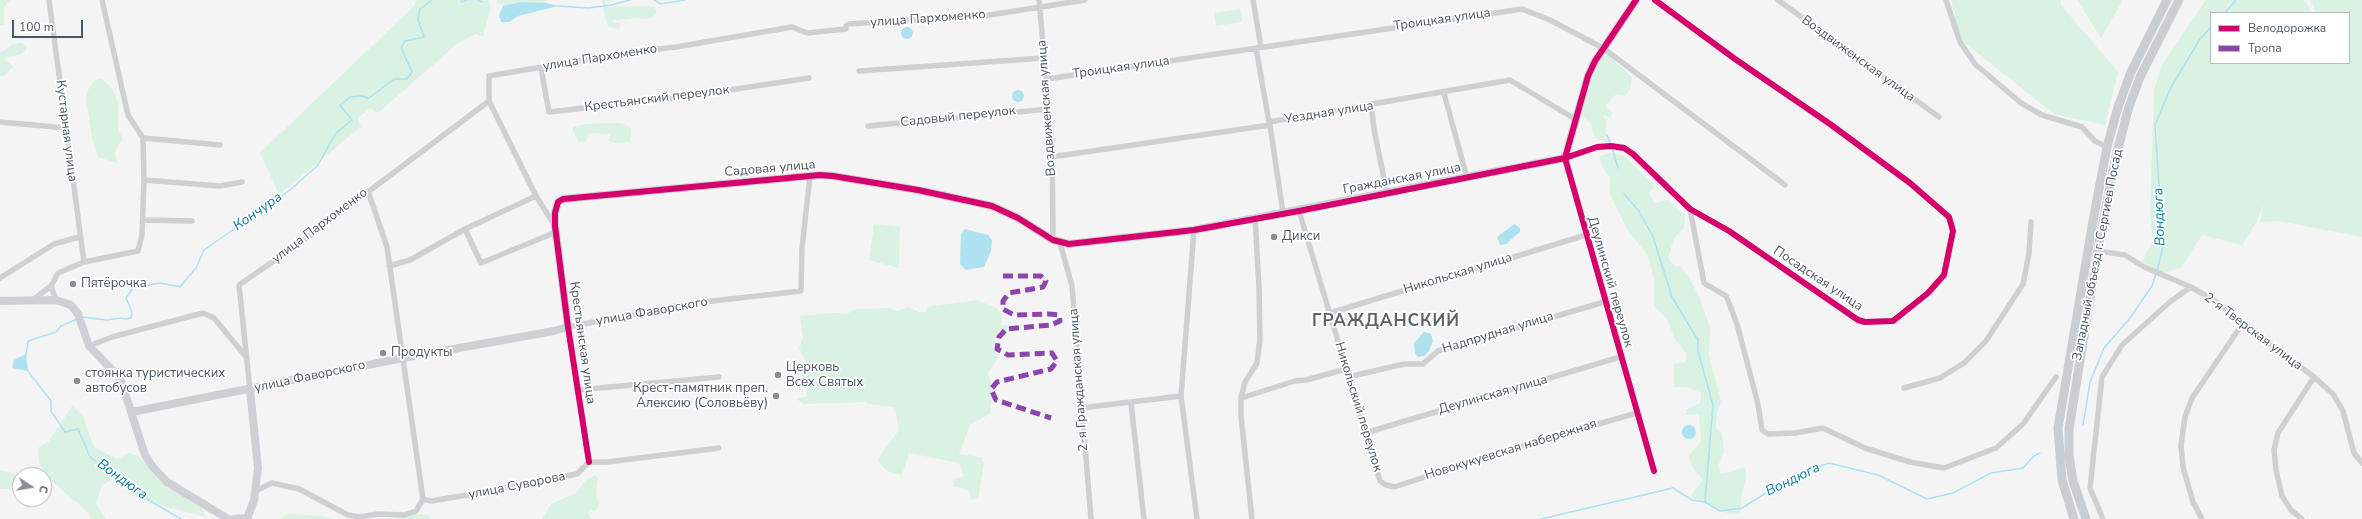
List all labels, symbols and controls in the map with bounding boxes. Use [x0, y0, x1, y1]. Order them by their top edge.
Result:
street label: Троицкая улица [1393, 5, 1491, 35]
street label: улица Пархоменко [870, 7, 986, 31]
scale bar [14, 12, 85, 38]
legend [2210, 12, 2350, 64]
street label: Воздвиженская улица [1798, 13, 1918, 105]
text: 100 m [19, 19, 54, 35]
text: Велодорожка [2248, 20, 2326, 36]
street label: Воздвиженская улица [1034, 39, 1060, 177]
text: Тропа [2248, 40, 2282, 56]
street label: улица Пархоменко [542, 41, 658, 75]
street label: Троицкая улица [1072, 53, 1170, 83]
street label: Кустарная улица [52, 79, 80, 183]
street label: Крестьянский переулок [584, 82, 730, 116]
street label: Уездная улица [1283, 98, 1375, 128]
street label: Садовый переулок [900, 103, 1016, 131]
street label: Западный объезд г. Сергиев Посад [2070, 148, 2126, 362]
street label: Садовая улица [724, 157, 816, 181]
street label: Гражданская улица [1342, 160, 1462, 198]
street label: улица Пархоменко [269, 185, 371, 267]
water label: Вондюга [2151, 188, 2169, 246]
water label: Кончура [230, 189, 286, 235]
street label: Деулинский переулок [1584, 215, 1636, 349]
place label: Дикси [1282, 229, 1320, 245]
marker: Дикси [1269, 232, 1279, 242]
street label: Посадская улица [1770, 243, 1866, 315]
street label: Никольская улица [1402, 250, 1514, 298]
place label: Пятёрочка [81, 276, 147, 292]
marker: Пятёрочка [68, 279, 78, 289]
street label: Крестьянская улица [566, 281, 598, 405]
street label: 2-я Тверская улица [2201, 290, 2305, 374]
street label: улица Фаворского [595, 294, 709, 330]
street label: 2-я Гражданская улица [1066, 308, 1092, 452]
street label: Надпрудная улица [1441, 309, 1555, 357]
district label: ГРАЖДАНСКИЙ [1312, 312, 1460, 332]
street label: Никольский переулок [1331, 340, 1385, 474]
place label: Продукты [391, 345, 453, 361]
marker: Продукты [378, 348, 388, 358]
street label: улица Фаворского [253, 358, 367, 396]
place label: Церковь Всех Святых [786, 360, 863, 391]
place label: стоянка туристических автобусов [85, 366, 225, 397]
marker: Церковь Всех Святых [773, 370, 783, 380]
street label: Деулинская улица [1437, 372, 1549, 418]
marker: стоянка туристических автобусов [72, 376, 82, 386]
place label: Крест-памятник преп. Алексию (Соловьёву) [633, 381, 768, 412]
marker: Крест-памятник преп. Алексию (Соловьёву) [771, 391, 781, 401]
street label: Новокукуевская набережная [1423, 416, 1599, 484]
water label: Вондюга [93, 456, 151, 504]
water label: Вондюга [1763, 460, 1823, 500]
north arrow [12, 467, 52, 507]
street label: улица Суворова [467, 469, 567, 503]
text: С [35, 484, 51, 495]

